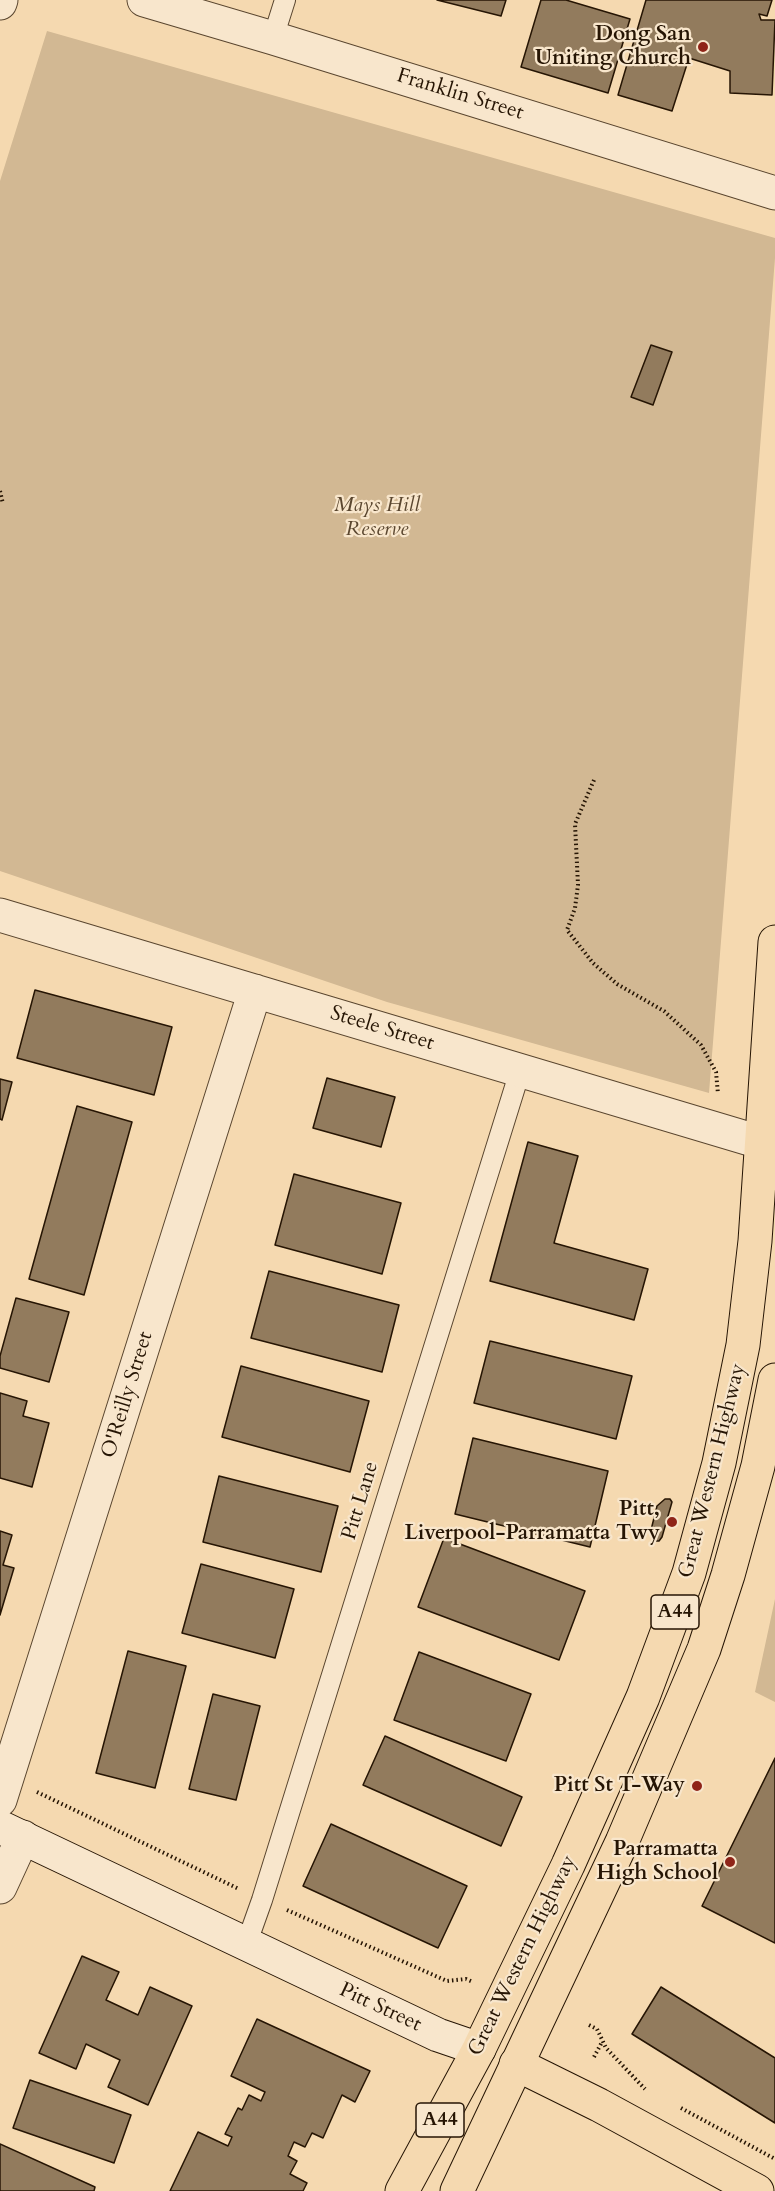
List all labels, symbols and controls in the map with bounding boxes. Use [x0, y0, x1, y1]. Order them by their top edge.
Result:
place label: Dong San Uniting Church [535, 22, 691, 72]
marker: Dong San Uniting Church [696, 40, 710, 54]
street label: Franklin Street [394, 64, 526, 126]
park label: Mays Hill Reserve [334, 493, 420, 543]
street label: Steele Street [327, 1001, 437, 1057]
street label: O'Reilly Street [97, 1329, 159, 1461]
street label: Great Western Highway [674, 1361, 752, 1581]
street label: Pitt Lane [337, 1459, 385, 1543]
place label: Pitt, Liverpool-Parramatta Twy [405, 1497, 660, 1547]
marker: Pitt, Liverpool-Parramatta Twy [665, 1515, 679, 1529]
road number: A44 [651, 1595, 699, 1629]
place label: Pitt St T-Way [554, 1773, 685, 1799]
marker: Pitt St T-Way [690, 1779, 704, 1793]
place label: Parramatta High School [597, 1837, 718, 1887]
street label: Great Western Highway [463, 1852, 583, 2060]
marker: Parramatta High School [723, 1855, 737, 1869]
street label: Pitt Street [335, 1978, 425, 2038]
road number: A44 [416, 2103, 464, 2137]

